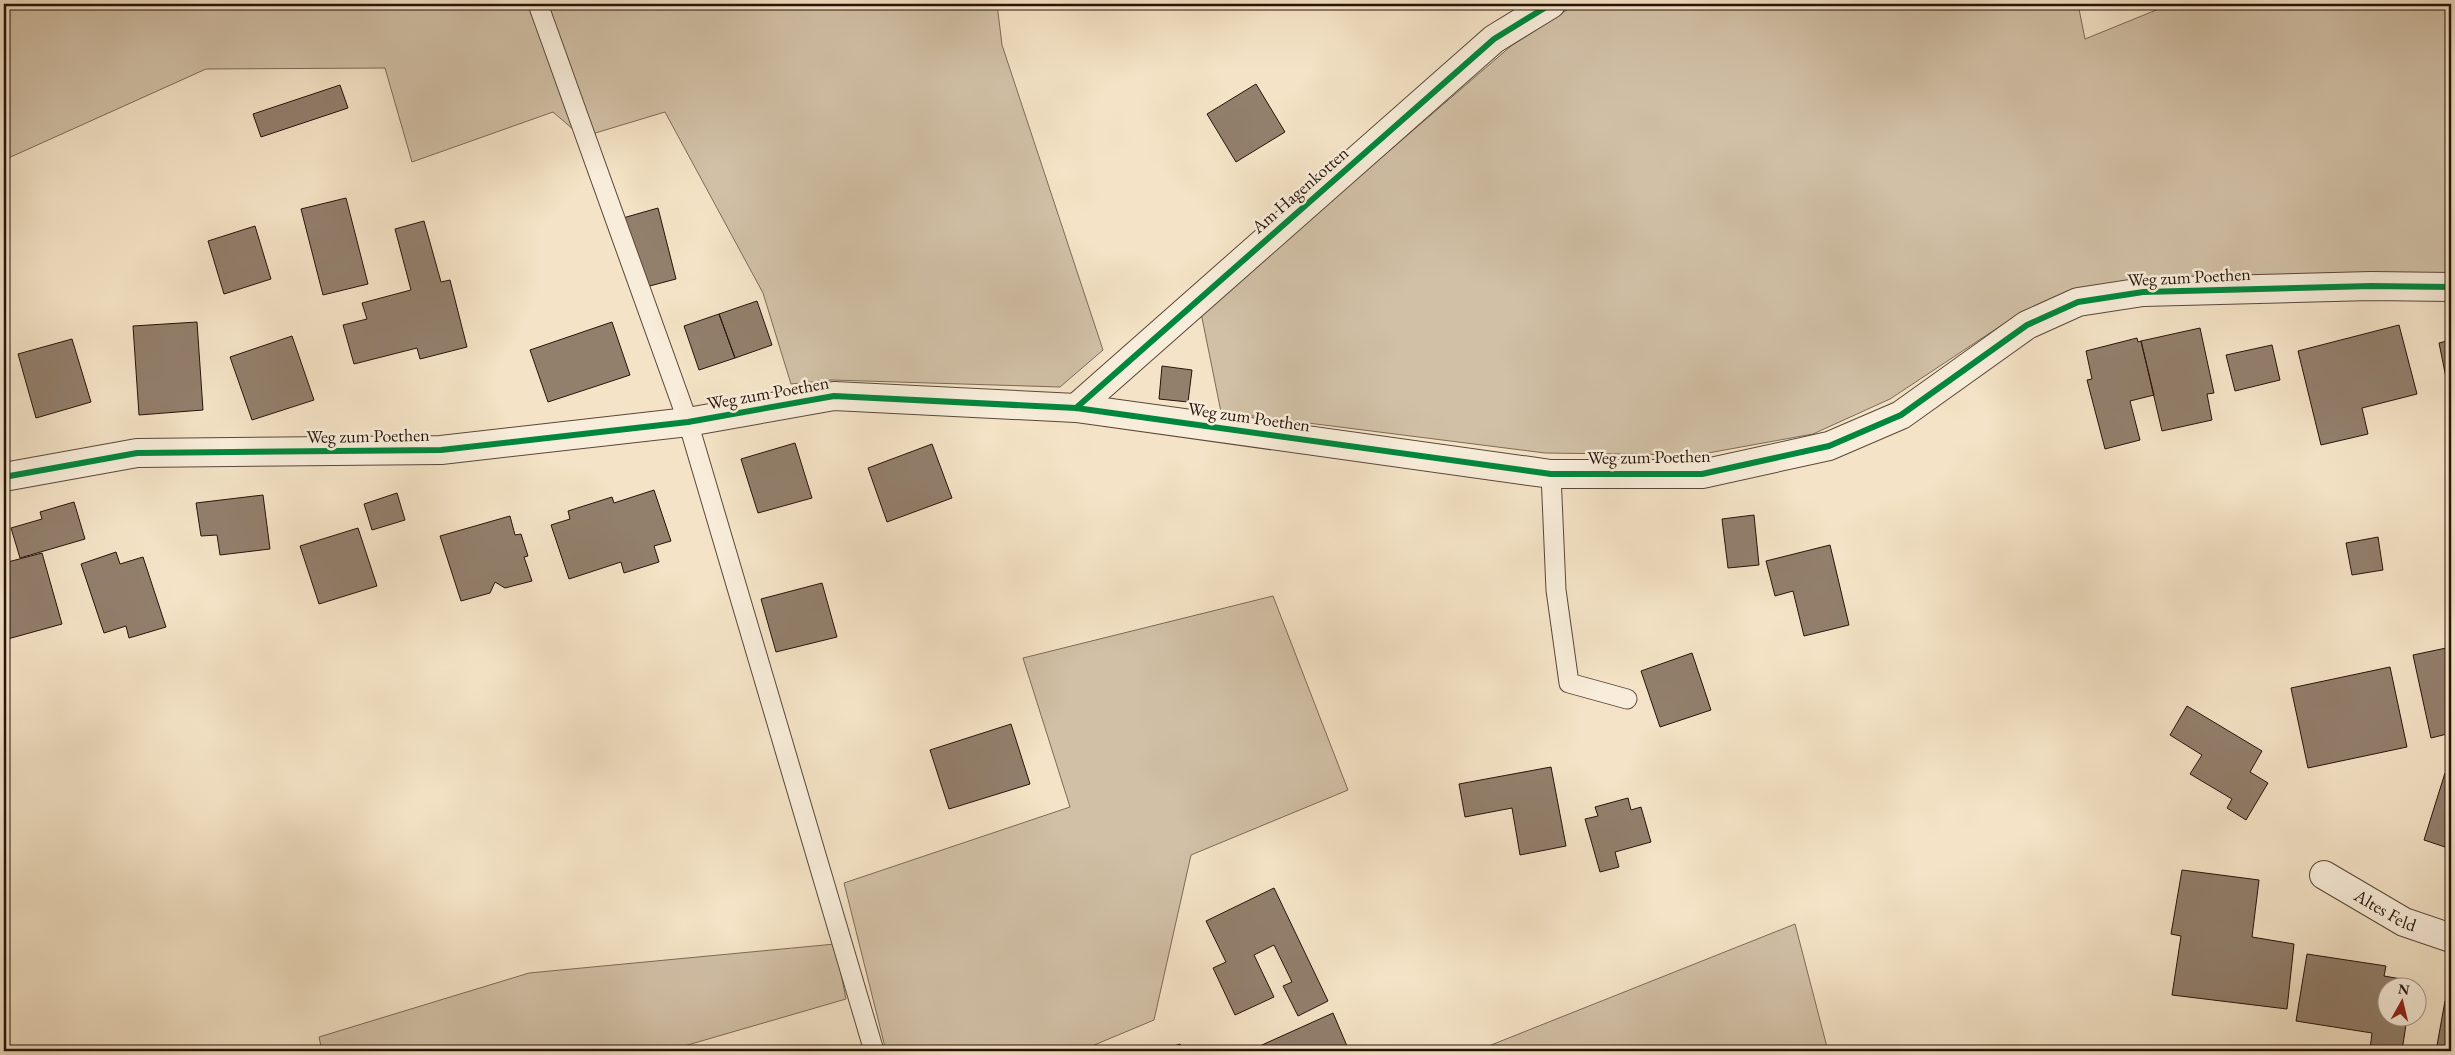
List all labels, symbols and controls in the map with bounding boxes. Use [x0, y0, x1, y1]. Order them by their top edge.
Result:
street label: Am Hagenkotten [1246, 141, 1353, 239]
street label: Weg zum Poethen [2127, 262, 2252, 291]
street label: Weg zum Poethen [705, 370, 831, 415]
street label: Weg zum Poethen [1186, 397, 1312, 437]
street label: Weg zum Poethen [306, 423, 430, 448]
street label: Weg zum Poethen [1587, 444, 1711, 469]
street label: Altes Feld [2349, 883, 2420, 937]
north arrow [2378, 978, 2428, 1028]
text: N [2397, 979, 2411, 999]

